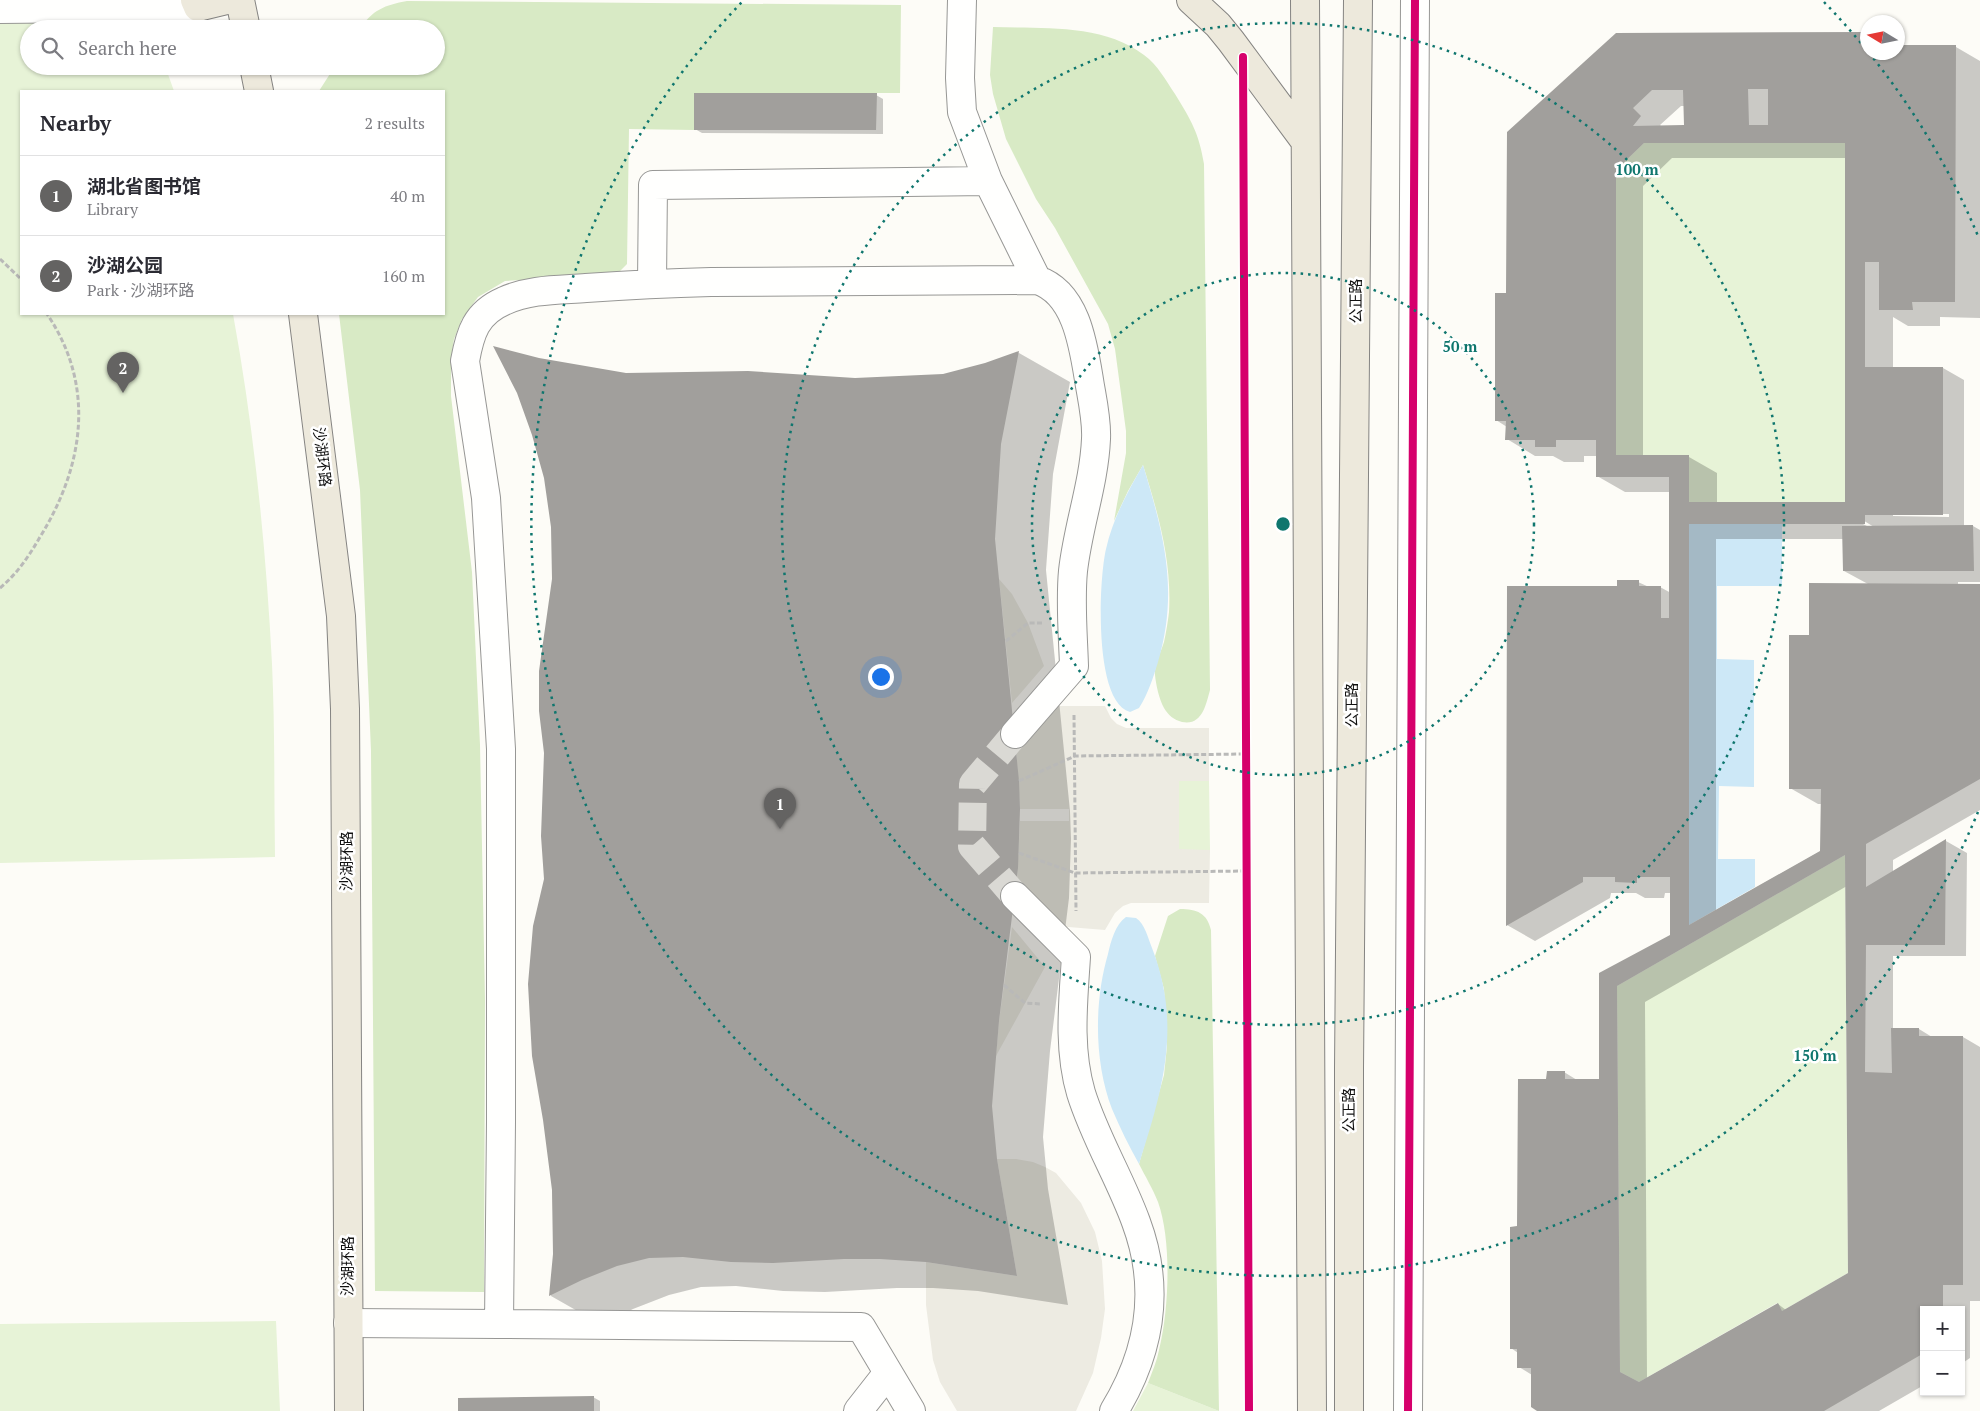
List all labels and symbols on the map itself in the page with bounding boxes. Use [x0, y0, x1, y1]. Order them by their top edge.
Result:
north arrow [1860, 15, 1905, 60]
text: 100 m [1615, 159, 1659, 179]
street label: 公正路 [1345, 278, 1365, 324]
text: 50 m [1443, 336, 1478, 356]
pin: 2 [107, 352, 139, 393]
street label: 沙湖环路 [309, 426, 337, 488]
centre of rings [1274, 515, 1292, 533]
your location [868, 664, 894, 690]
street label: 公正路 [1341, 682, 1361, 728]
pin: 1 [764, 788, 796, 829]
street label: 沙湖环路 [336, 831, 356, 891]
text: 150 m [1793, 1045, 1837, 1065]
street label: 公正路 [1338, 1087, 1358, 1133]
street label: 沙湖环路 [337, 1236, 357, 1296]

